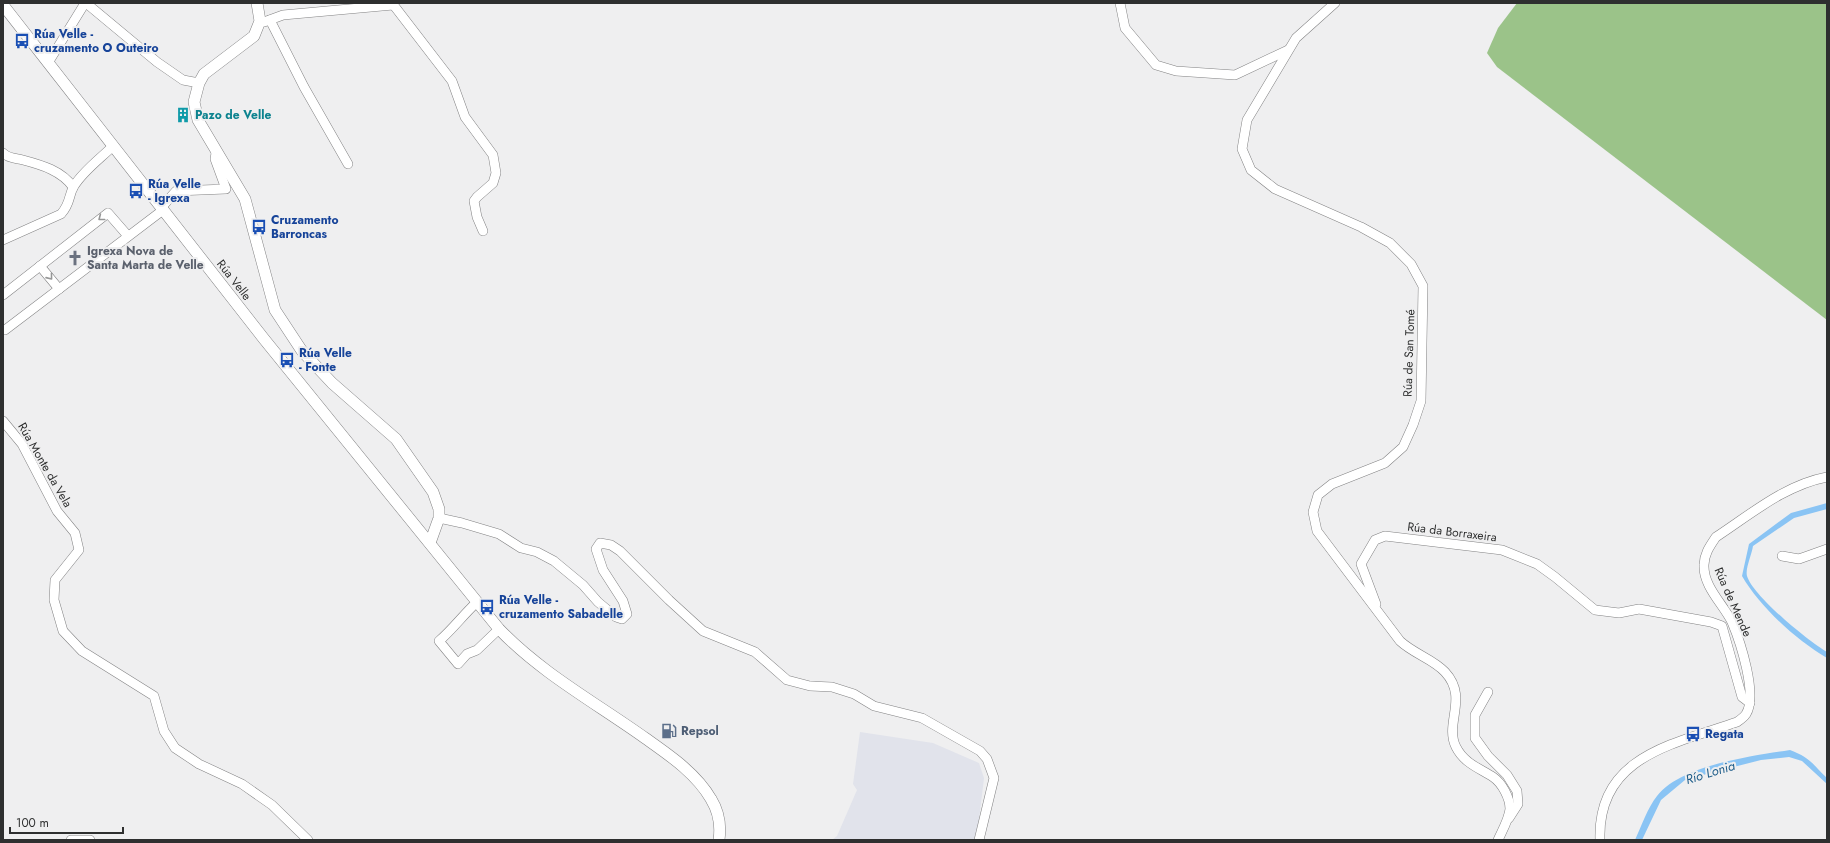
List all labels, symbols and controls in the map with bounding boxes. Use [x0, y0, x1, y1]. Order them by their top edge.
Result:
place label: Rúa Velle - cruzamento O Outeiro [34, 25, 159, 57]
bus stop icon: Rúa Velle - cruzamento O Outeiro [13, 32, 31, 50]
building icon: Pazo de Velle [174, 106, 192, 124]
place label: Pazo de Velle [195, 106, 271, 124]
place label: Rúa Velle - Igrexa [148, 175, 201, 207]
bus stop icon: Rúa Velle - Igrexa [127, 182, 145, 200]
place label: Cruzamento Barroncas [271, 211, 339, 243]
one-way arrow [99, 213, 106, 220]
bus stop icon: Cruzamento Barroncas [250, 218, 268, 236]
place label: Igrexa Nova de Santa Marta de Velle [87, 242, 204, 274]
church icon: Igrexa Nova de Santa Marta de Velle [66, 249, 84, 267]
street label: Rúa Velle [212, 256, 256, 304]
one-way arrow [45, 273, 52, 280]
street label: Rúa de San Tomé [1398, 309, 1420, 397]
place label: Rúa Velle - Fonte [299, 344, 352, 376]
bus stop icon: Rúa Velle - Fonte [278, 351, 296, 369]
street label: Rúa Monte da Vela [13, 419, 77, 511]
street label: Rúa da Borraxeira [1406, 518, 1498, 546]
street label: Rúa de Mende [1710, 564, 1756, 640]
place label: Rúa Velle - cruzamento Sabadelle [499, 591, 623, 623]
bus stop icon: Rúa Velle - cruzamento Sabadelle [478, 598, 496, 616]
fuel station icon: Repsol [660, 722, 678, 740]
place label: Repsol [681, 722, 719, 740]
bus stop icon: Regata [1684, 725, 1702, 743]
place label: Regata [1705, 725, 1744, 743]
water label: Río Lonia [1683, 756, 1737, 789]
scale bar [10, 809, 123, 835]
text: 100 m [16, 814, 49, 832]

